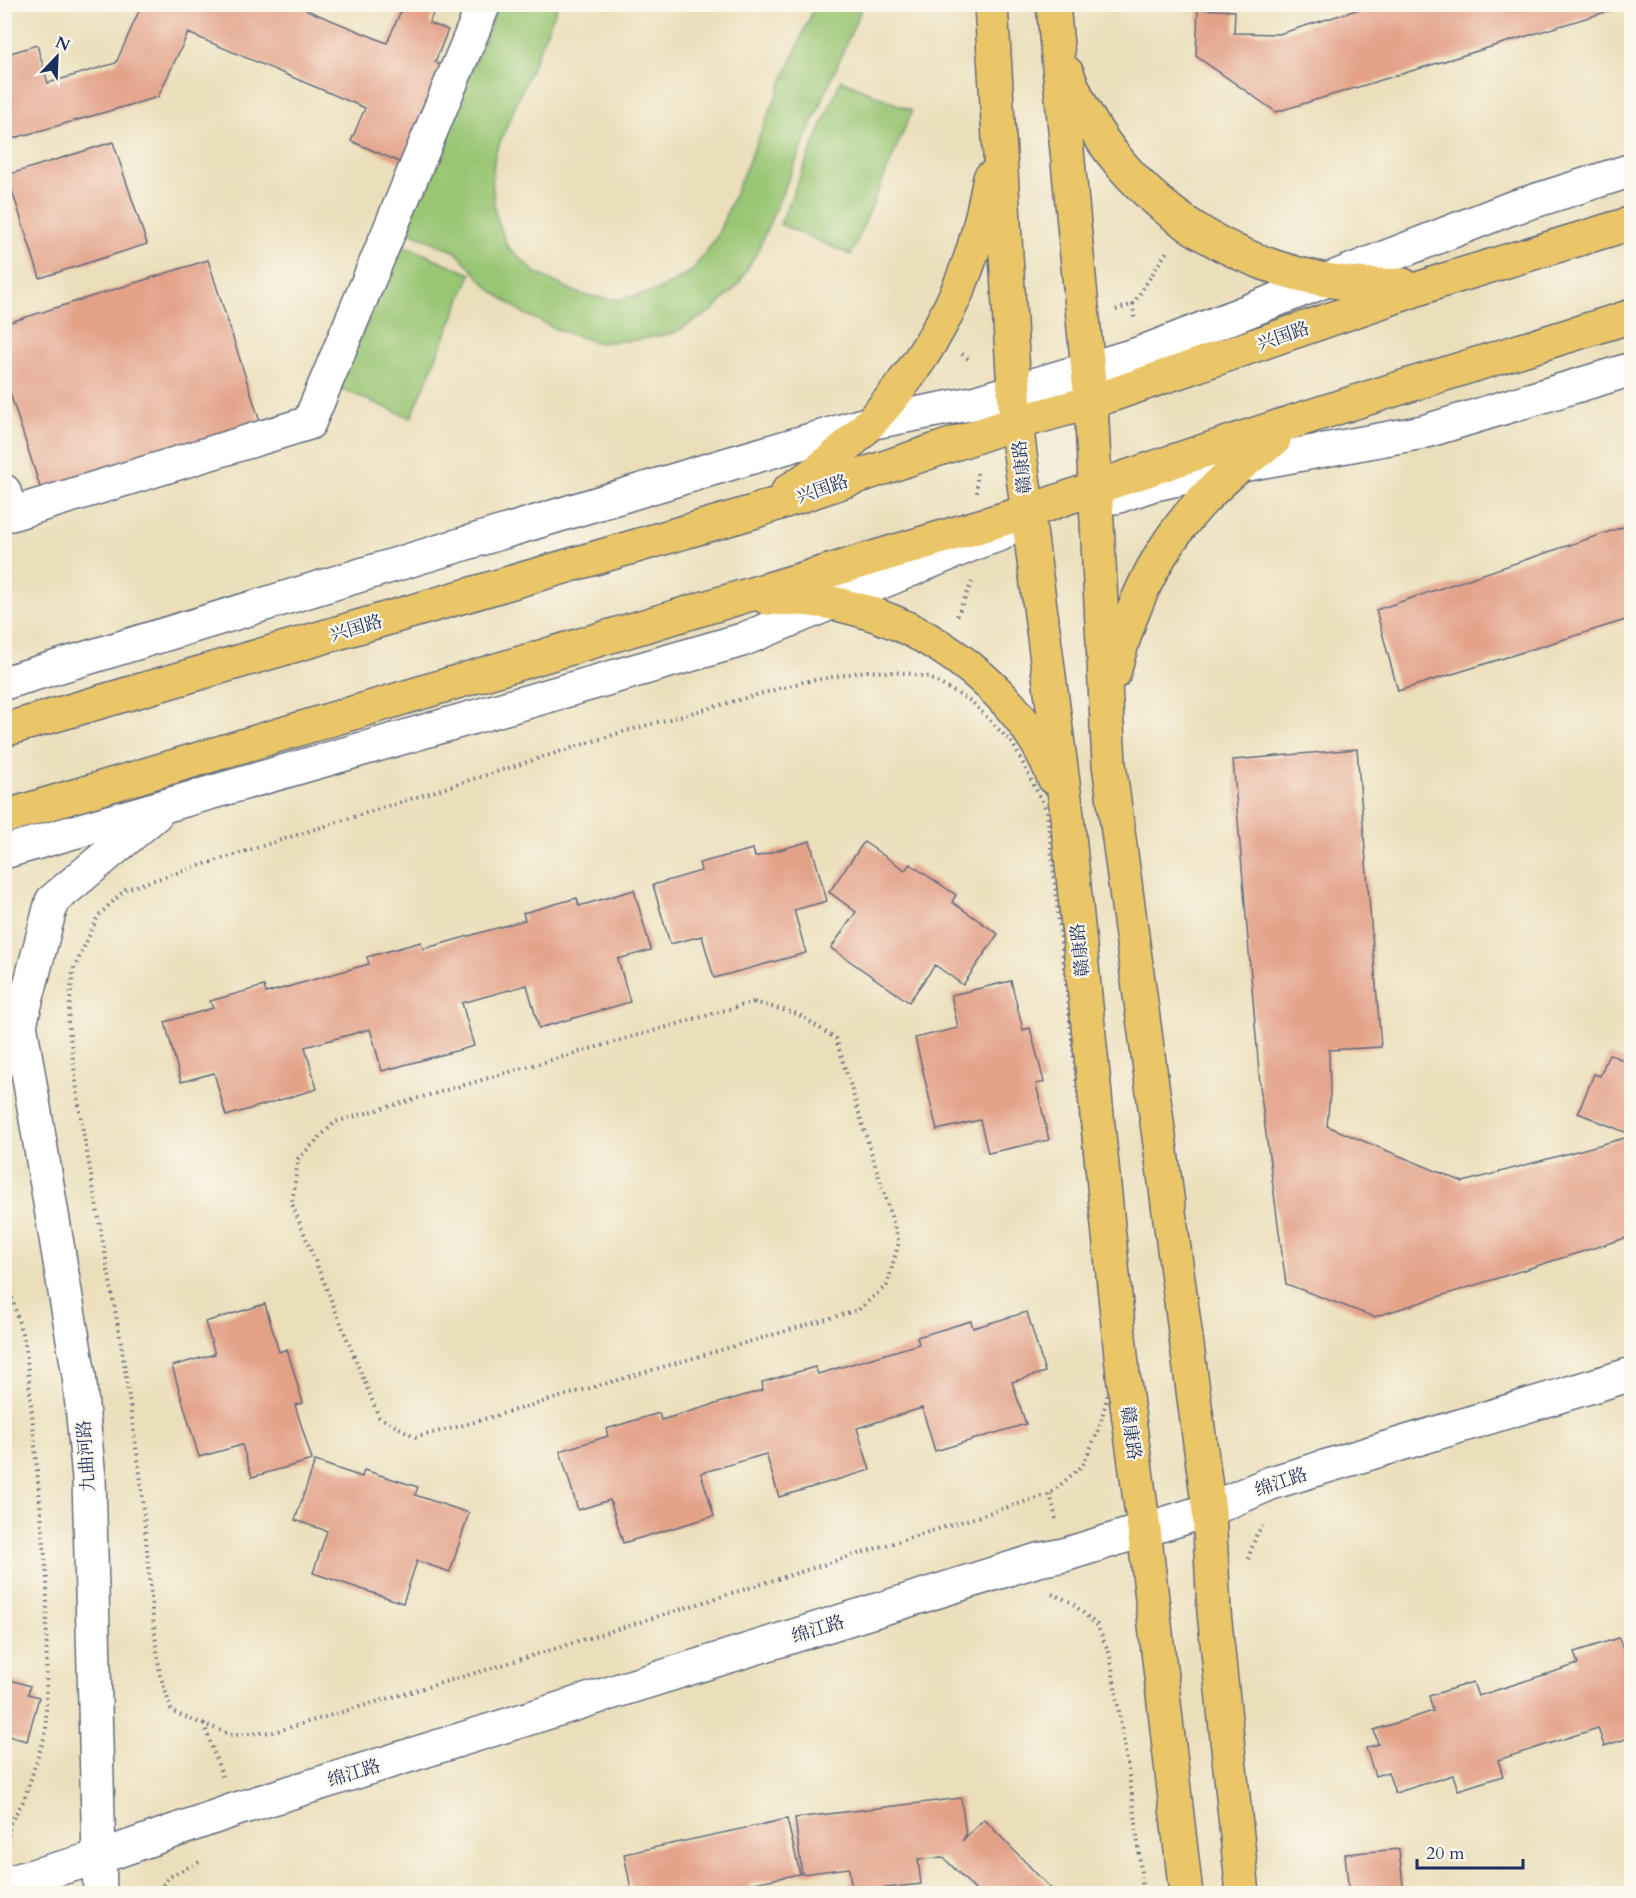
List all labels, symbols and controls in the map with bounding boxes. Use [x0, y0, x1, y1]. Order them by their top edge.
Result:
north arrow [27, 27, 87, 87]
text: N [52, 31, 73, 57]
street label: 兴国路 [1254, 316, 1313, 357]
street label: 赣康路 [1007, 439, 1038, 495]
street label: 兴国路 [793, 469, 852, 510]
street label: 兴国路 [327, 609, 386, 648]
street label: 赣康路 [1065, 922, 1096, 978]
street label: 赣康路 [1114, 1405, 1147, 1462]
street label: 九曲河路 [72, 1419, 101, 1493]
street label: 绵江路 [1252, 1462, 1311, 1503]
street label: 绵江路 [789, 1610, 848, 1649]
street label: 绵江路 [325, 1754, 384, 1793]
scale bar [1417, 1832, 1524, 1870]
text: 20 m [1426, 1841, 1465, 1866]

